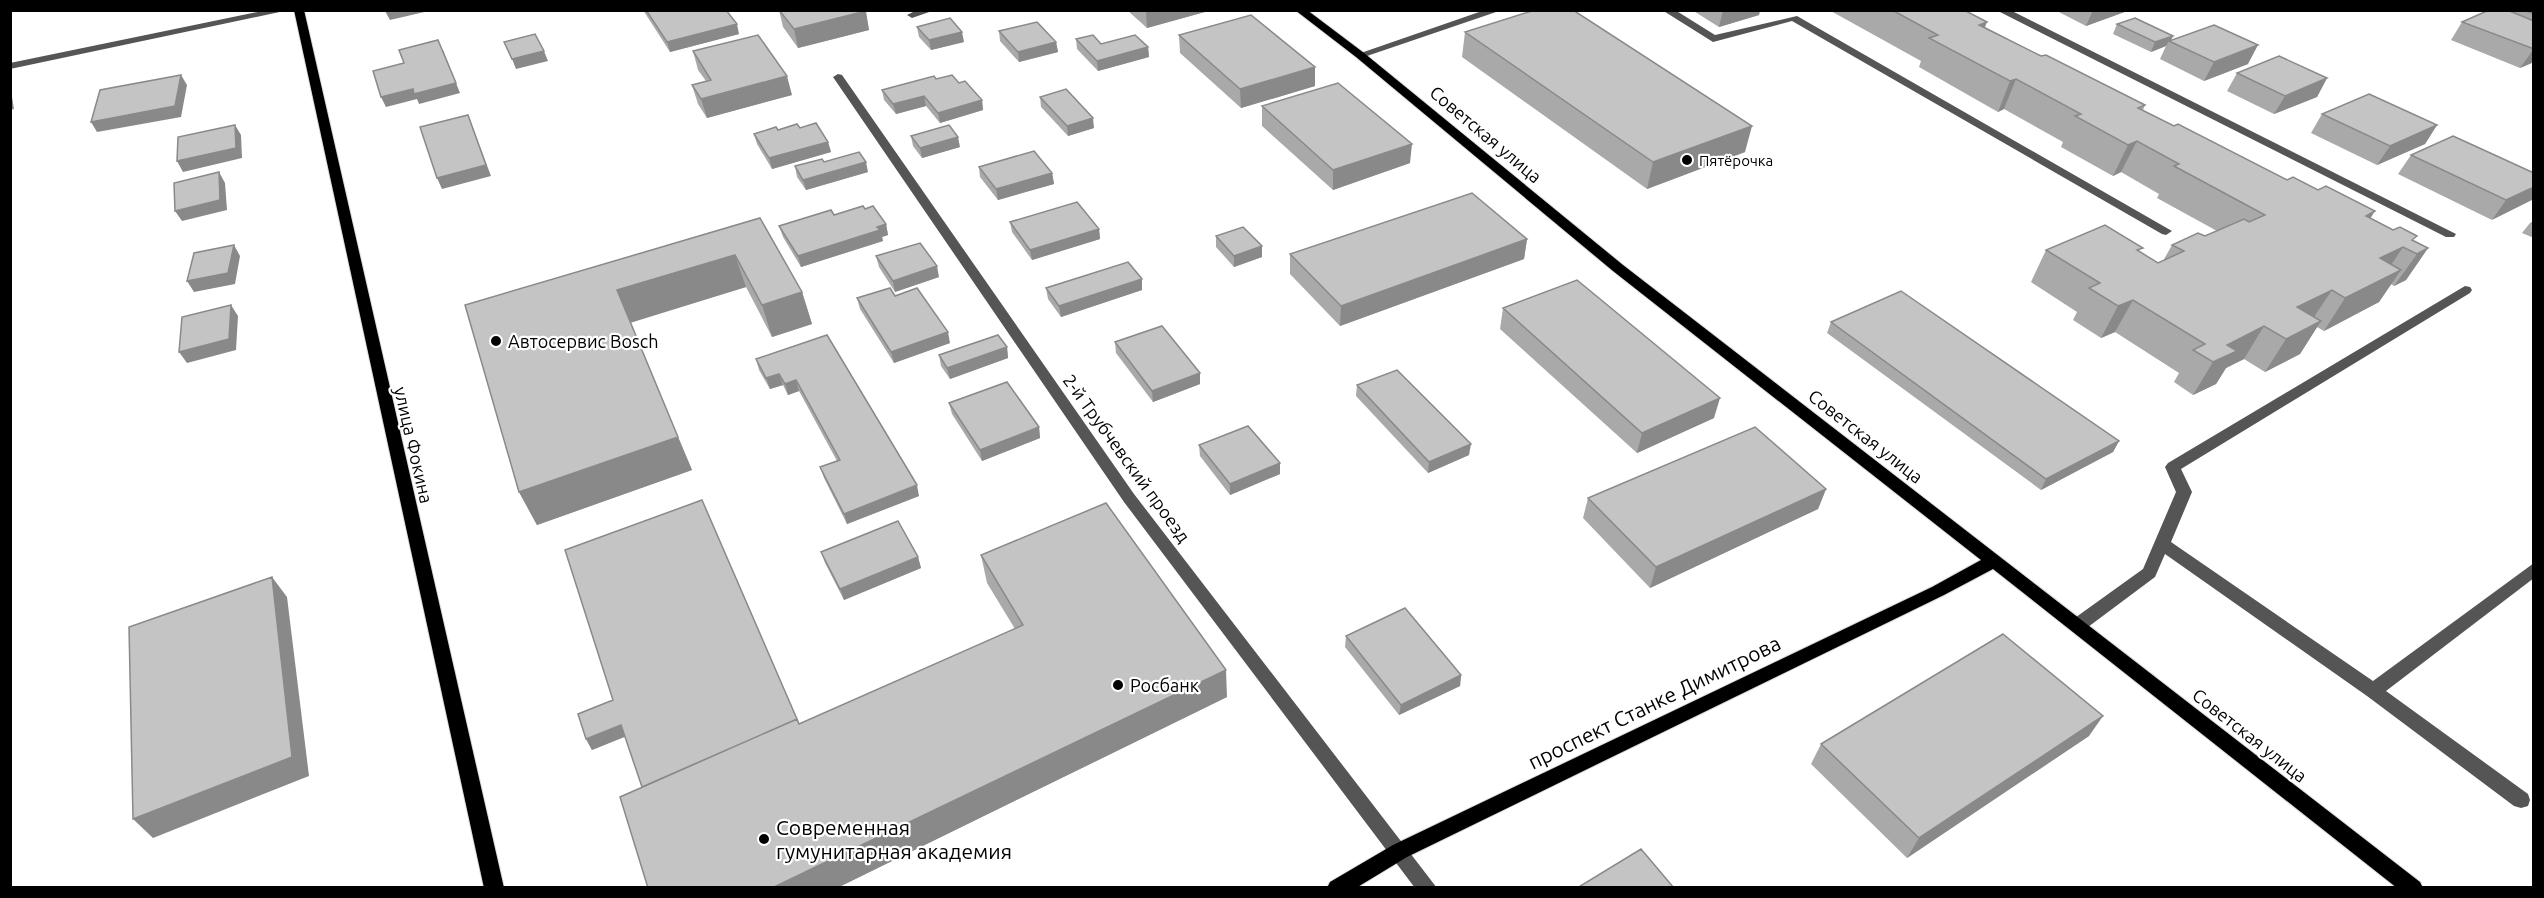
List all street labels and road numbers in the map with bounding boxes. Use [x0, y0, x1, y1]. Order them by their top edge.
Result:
street label: Советская улица [1426, 82, 1546, 186]
street label: 2-й Трубчевский проезд [1059, 370, 1195, 546]
street label: улица Фокина [391, 385, 437, 505]
street label: Советская улица [1805, 385, 1927, 487]
street label: проспект Станке Димитрова [1524, 630, 1784, 774]
street label: Советская улица [2189, 684, 2311, 786]

